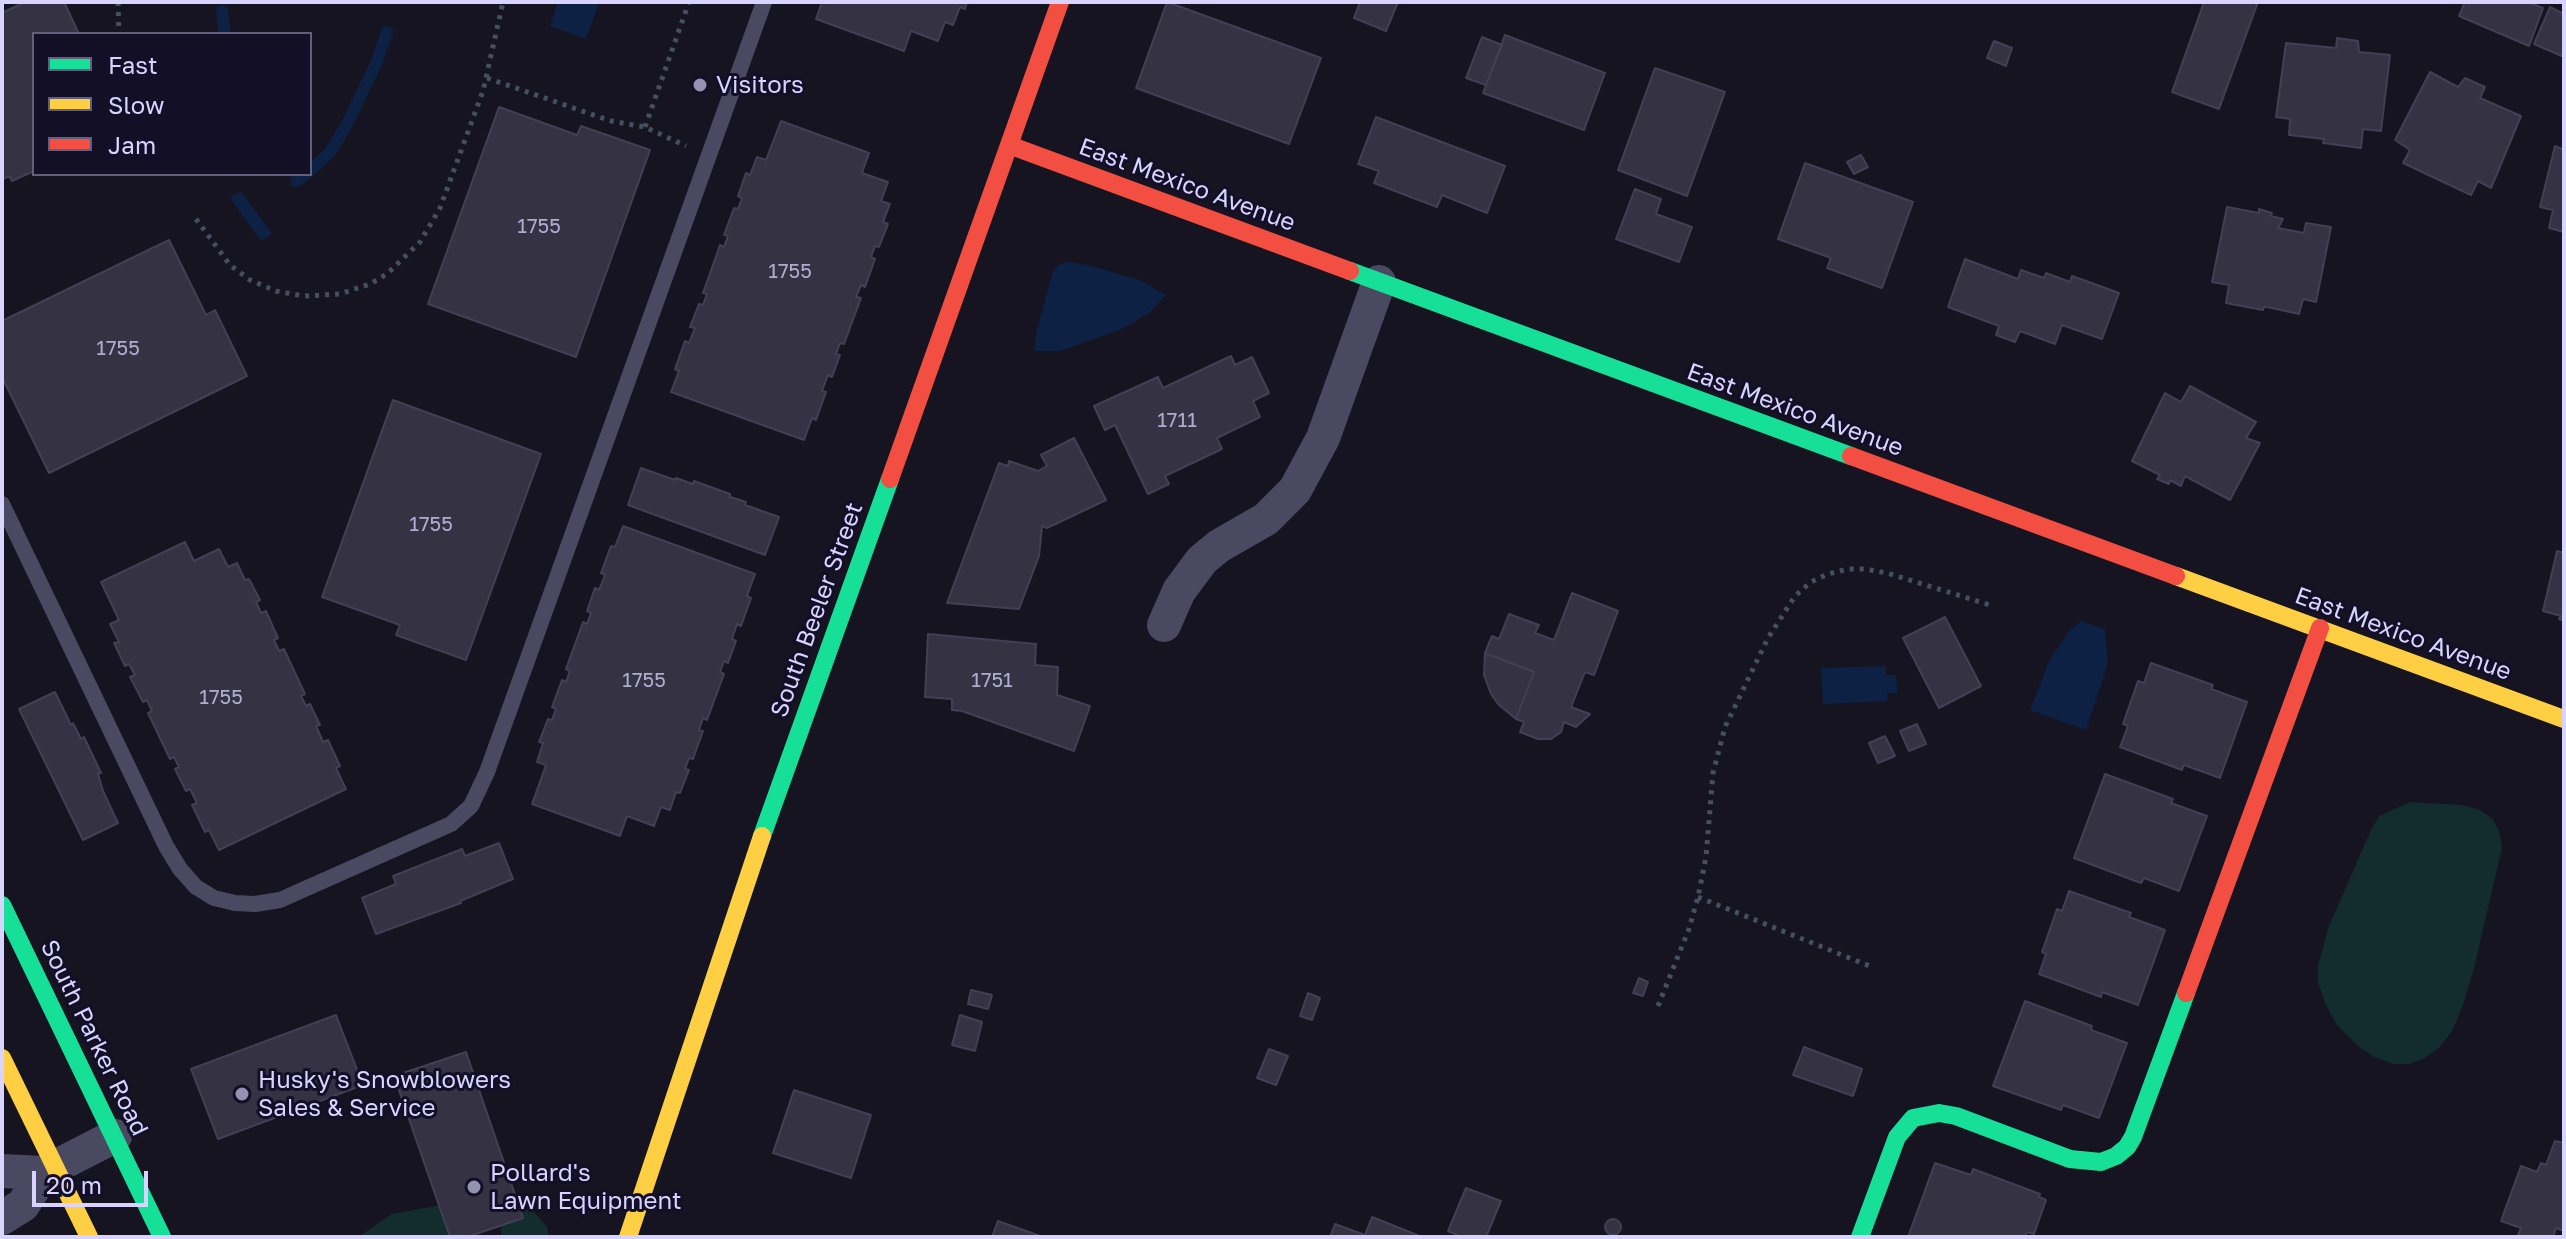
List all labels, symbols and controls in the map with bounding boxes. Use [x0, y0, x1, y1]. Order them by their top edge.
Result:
legend [32, 32, 312, 176]
text: Fast [108, 50, 158, 79]
place label: Visitors [716, 71, 804, 99]
marker: Visitors [691, 76, 709, 94]
text: Slow [108, 90, 164, 119]
text: Jam [108, 130, 156, 159]
street label: East Mexico Avenue [1075, 132, 1299, 238]
house number: 1755 [517, 215, 561, 239]
house number: 1755 [768, 260, 812, 284]
house number: 1755 [96, 337, 140, 361]
street label: East Mexico Avenue [1683, 357, 1907, 463]
house number: 1711 [1157, 409, 1197, 433]
street label: South Beeler Street [765, 499, 869, 721]
house number: 1755 [409, 513, 453, 537]
street label: East Mexico Avenue [2291, 581, 2515, 687]
house number: 1755 [622, 669, 666, 693]
house number: 1751 [971, 669, 1013, 693]
house number: 1755 [199, 686, 243, 710]
street label: South Parker Road [34, 935, 154, 1141]
place label: Husky's Snowblowers Sales & Service [258, 1066, 511, 1122]
marker: Husky's Snowblowers Sales & Service [233, 1085, 251, 1103]
scale bar [36, 1155, 152, 1205]
place label: Pollard's Lawn Equipment [490, 1159, 682, 1215]
text: 20 m [46, 1170, 102, 1199]
marker: Pollard's Lawn Equipment [465, 1178, 483, 1196]

